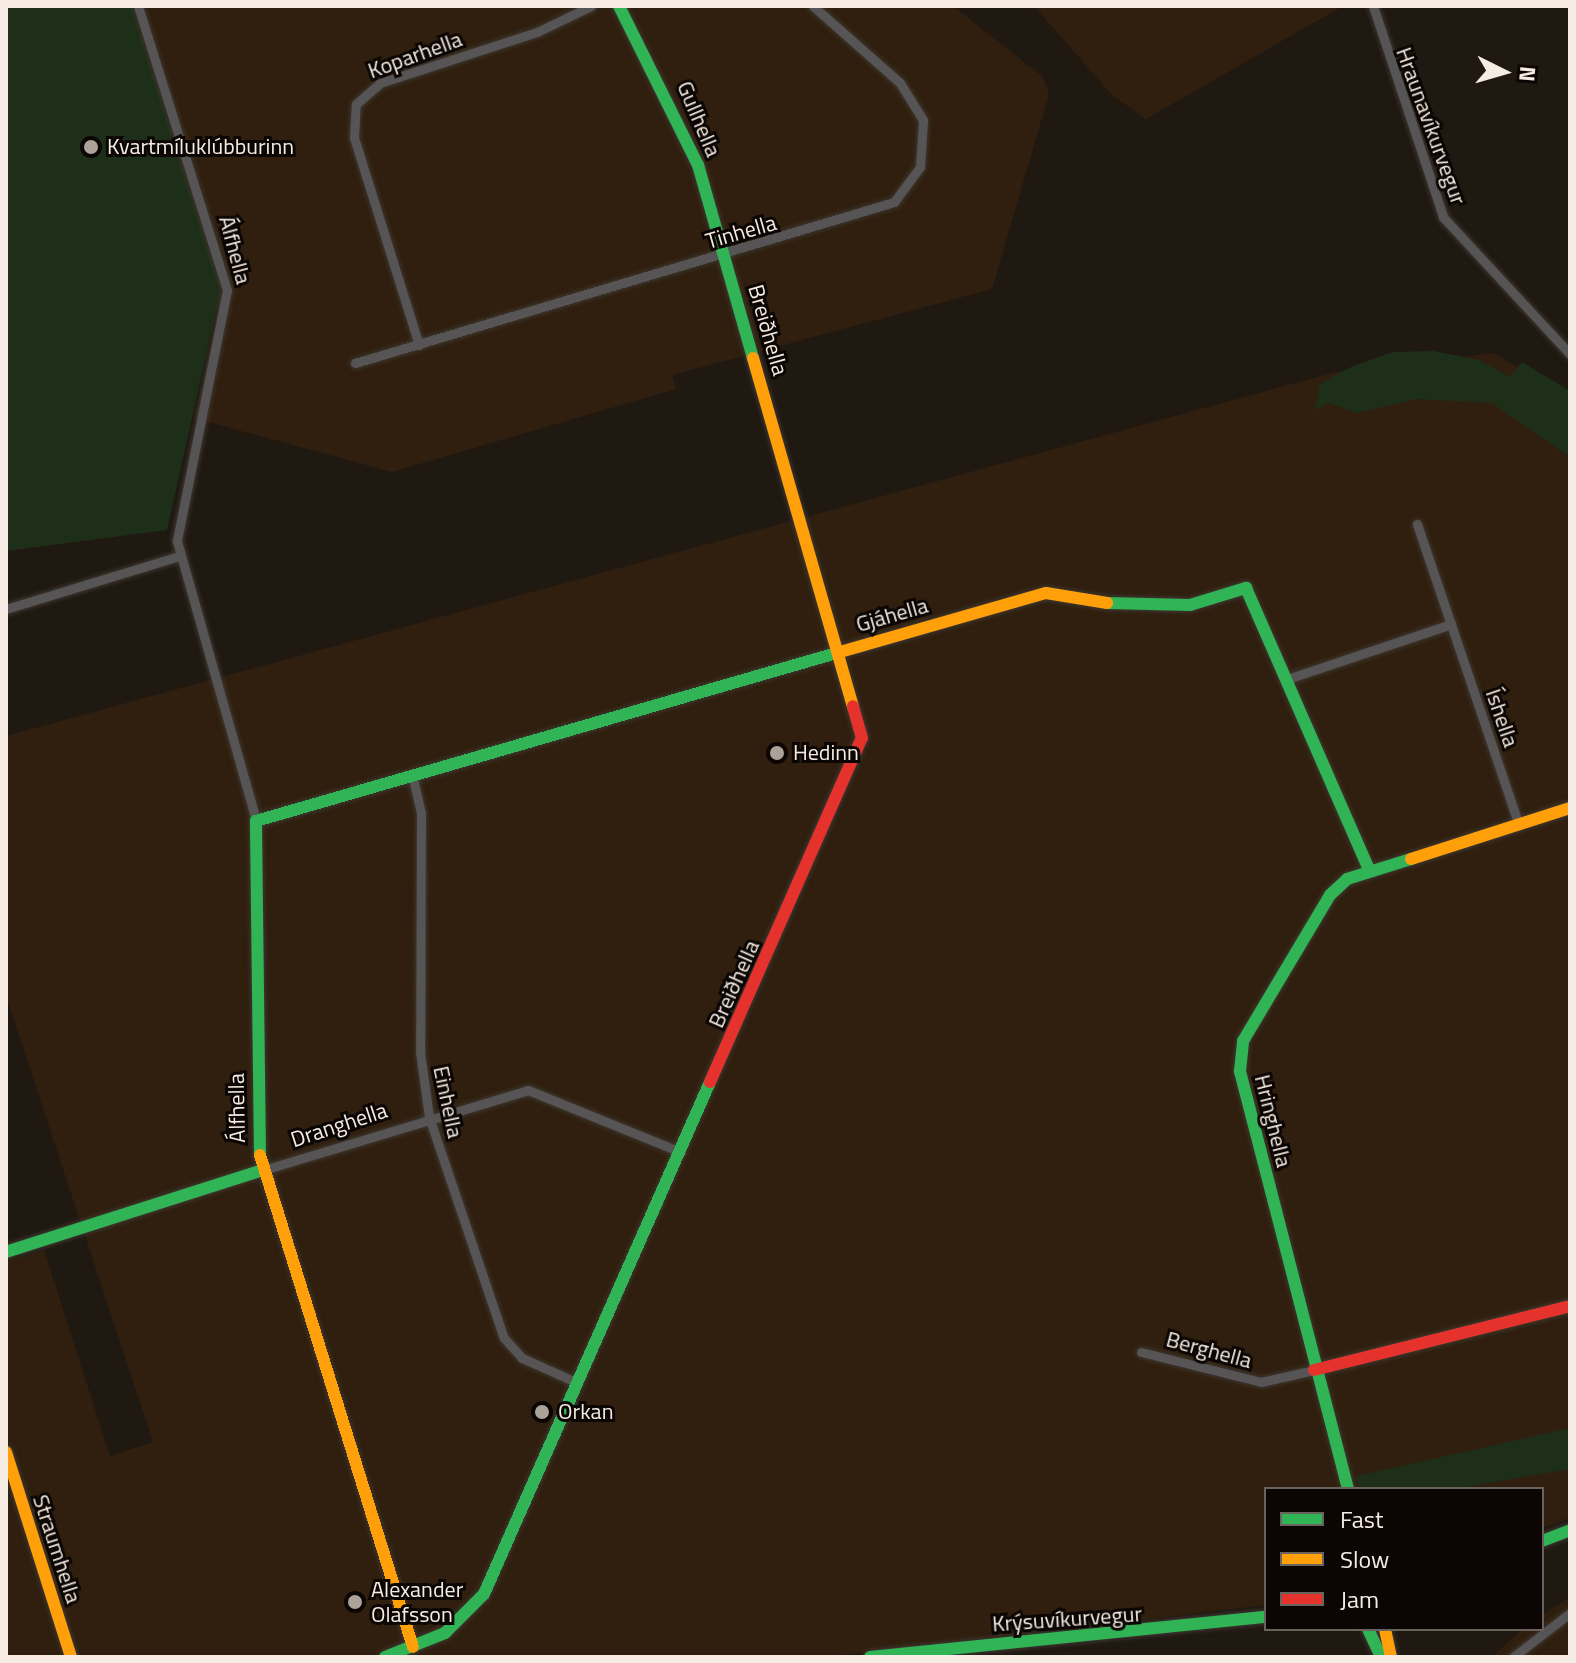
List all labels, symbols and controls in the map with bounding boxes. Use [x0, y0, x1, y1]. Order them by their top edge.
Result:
street label: Koparhella [364, 26, 466, 84]
north arrow [1464, 32, 1544, 112]
street label: Hraunavíkurvegur [1390, 44, 1472, 208]
text: N [1510, 65, 1546, 83]
street label: Gullhella [671, 77, 727, 161]
place label: Kvartmíluklúbburinn [107, 134, 294, 160]
marker: Kvartmíluklúbburinn [82, 138, 100, 156]
street label: Tinhella [703, 209, 779, 255]
street label: Álfhella [213, 213, 257, 287]
street label: Breiðhella [742, 282, 794, 378]
street label: Gjáhella [853, 592, 931, 638]
street label: Íshella [1480, 685, 1524, 751]
place label: Hedinn [793, 740, 859, 766]
marker: Hedinn [768, 744, 786, 762]
street label: Breiðhella [703, 936, 765, 1032]
street label: Einhella [428, 1064, 468, 1140]
street label: Hringhella [1249, 1072, 1297, 1170]
street label: Álfhella [223, 1073, 251, 1143]
street label: Dranghella [287, 1097, 391, 1153]
street label: Berghella [1163, 1326, 1255, 1374]
place label: Orkan [558, 1399, 613, 1425]
marker: Orkan [533, 1403, 551, 1421]
legend [1264, 1487, 1544, 1631]
street label: Straumhella [27, 1492, 87, 1606]
text: Fast [1340, 1501, 1383, 1537]
text: Slow [1340, 1541, 1389, 1577]
place label: Alexander Olafsson [371, 1576, 463, 1628]
text: Jam [1340, 1581, 1379, 1617]
marker: Alexander Olafsson [346, 1593, 364, 1611]
street label: Krýsuvíkurvegur [991, 1601, 1143, 1637]

